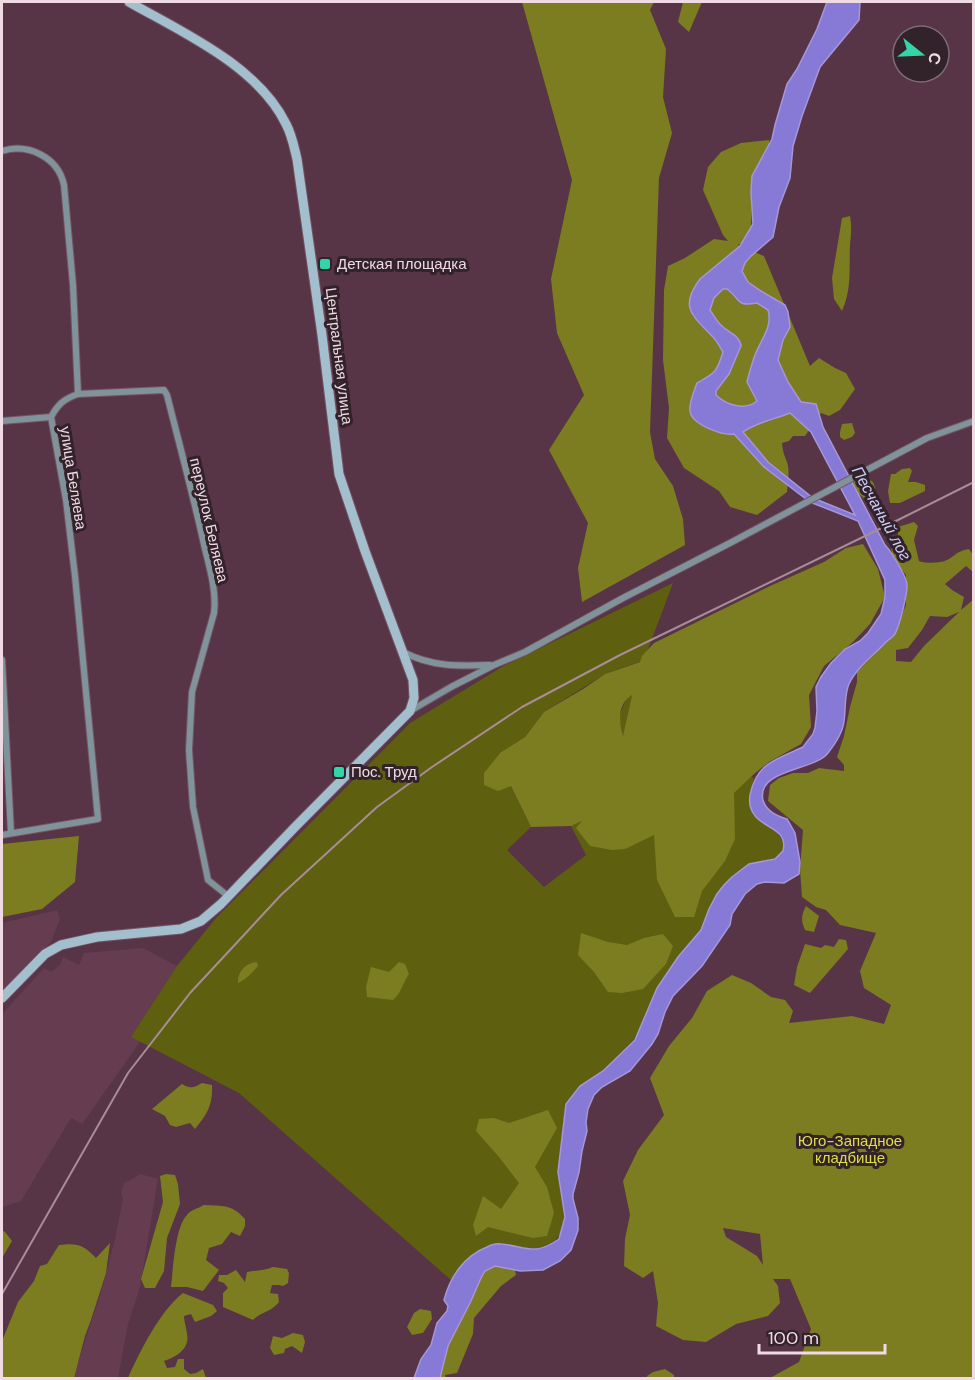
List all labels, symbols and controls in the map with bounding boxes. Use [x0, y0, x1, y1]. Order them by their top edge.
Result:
north arrow [891, 24, 951, 84]
text: С [923, 50, 947, 68]
place label: Детская площадка [337, 254, 467, 274]
marker: Детская площадка [318, 257, 332, 271]
street label: Центральная улица [321, 286, 357, 426]
street label: улица Беляева [55, 425, 91, 532]
street label: переулок Беляева [185, 456, 233, 585]
water label: Песчаный лог [847, 462, 916, 564]
place label: Пос. Труд [351, 762, 417, 782]
marker: Пос. Труд [332, 765, 346, 779]
park label: Юго-Западное кладбище [798, 1131, 902, 1168]
scale bar [759, 1317, 885, 1355]
text: 100 m [768, 1326, 819, 1350]

